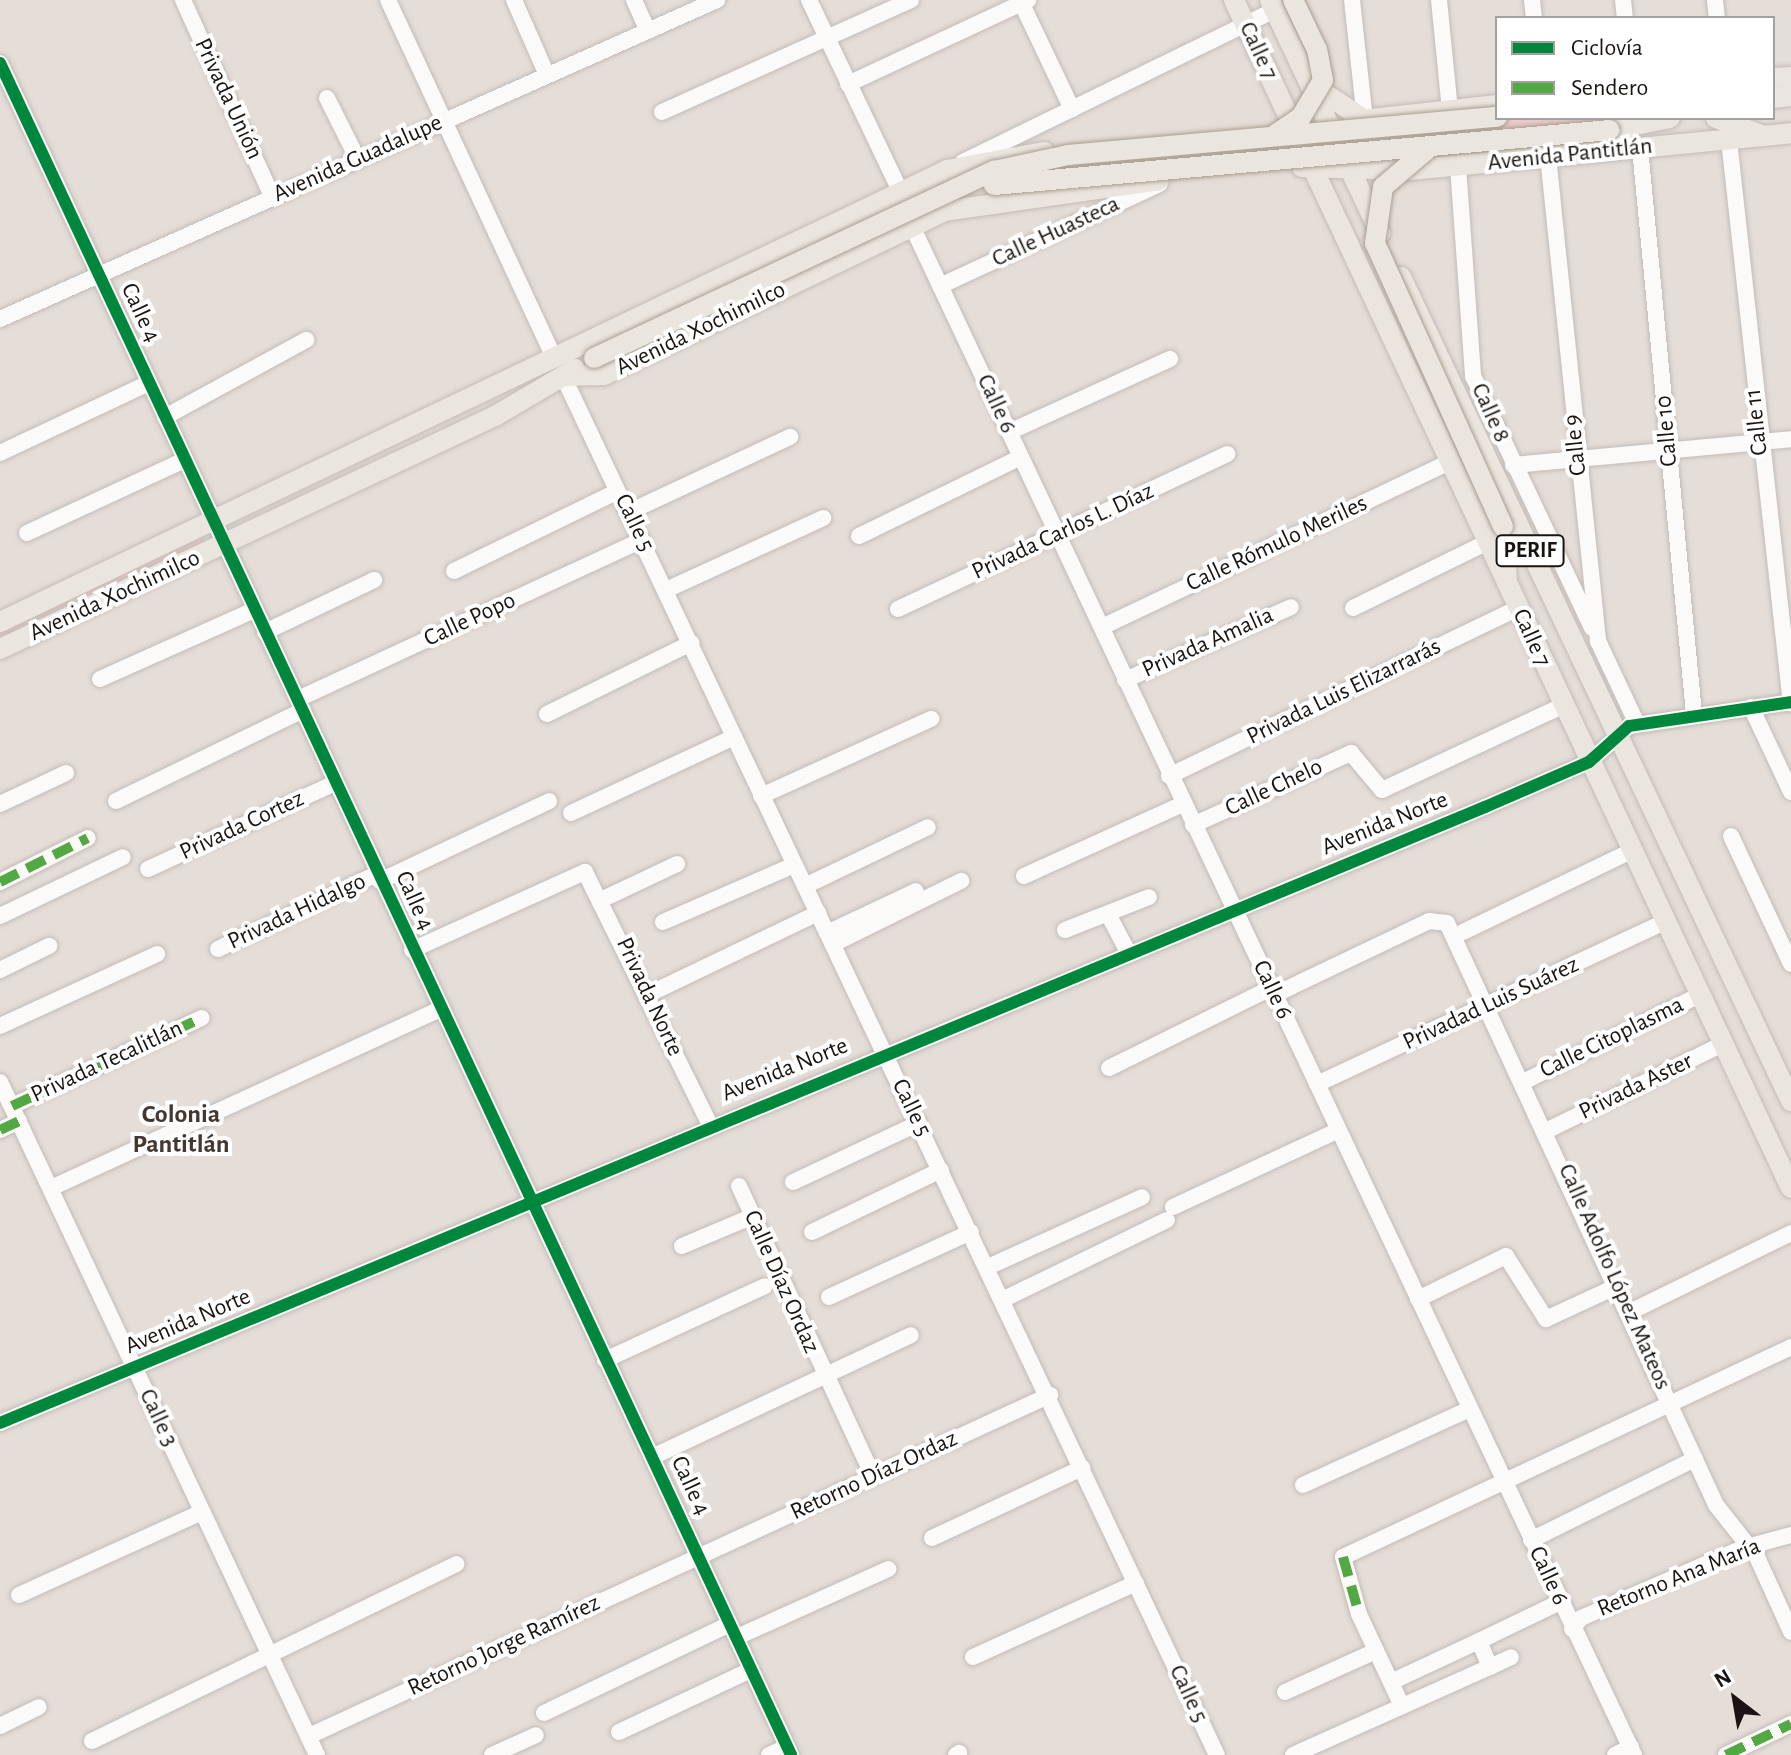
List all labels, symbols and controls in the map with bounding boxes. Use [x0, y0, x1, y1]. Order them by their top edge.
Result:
legend [1495, 16, 1775, 120]
street label: Calle 7 [1232, 18, 1284, 84]
street label: Privada Unión [187, 34, 269, 164]
text: Ciclovía [1571, 36, 1643, 60]
text: Sendero [1571, 76, 1648, 100]
street label: Avenida Guadalupe [269, 109, 447, 209]
street label: Avenida Pantitlán [1486, 132, 1654, 178]
street label: Calle Huasteca [988, 190, 1124, 274]
street label: Avenida Xochimilco [612, 276, 790, 382]
street label: Calle 4 [114, 279, 166, 347]
street label: Calle 6 [970, 370, 1022, 438]
street label: Calle 8 [1464, 379, 1516, 447]
street label: Calle 11 [1739, 387, 1775, 457]
street label: Calle 10 [1650, 394, 1684, 468]
street label: Calle 9 [1558, 413, 1594, 477]
street label: Privada Carlos L. Díaz [967, 477, 1159, 587]
street label: Calle Rómulo Meriles [1182, 489, 1372, 599]
street label: Calle 5 [608, 490, 660, 556]
road number: PERIF [1494, 533, 1566, 569]
street label: Avenida Xochimilco [25, 544, 205, 648]
street label: Calle Popo [420, 586, 520, 654]
street label: Privada Amalia [1138, 601, 1278, 685]
street label: Calle 7 [1506, 605, 1556, 671]
street label: Privada Luis Elizarrarás [1242, 632, 1446, 752]
street label: Calle Chelo [1221, 753, 1327, 823]
street label: Privada Cortez [175, 785, 309, 867]
street label: Avenida Norte [1318, 786, 1452, 862]
street label: Privada Hidalgo [223, 867, 371, 957]
street label: Calle 4 [388, 867, 440, 935]
street label: Privada Norte [609, 933, 689, 1061]
street label: Privadad Luis Suárez [1399, 951, 1583, 1057]
street label: Calle 6 [1246, 956, 1298, 1024]
street label: Calle Citoplasma [1535, 991, 1689, 1085]
street label: Privada Tecalitlán [27, 1014, 187, 1110]
street label: Avenida Norte [718, 1032, 852, 1108]
street label: Privada Aster [1574, 1047, 1698, 1127]
street label: Calle 5 [885, 1075, 937, 1141]
district label: Colonia Pantitlán [132, 1099, 230, 1160]
street label: Calle Adolfo López Mateos [1551, 1160, 1677, 1394]
street label: Calle Díaz Ordaz [737, 1206, 825, 1358]
street label: Avenida Norte [121, 1283, 255, 1361]
street label: Calle 3 [132, 1385, 184, 1451]
street label: Retorno Díaz Ordaz [786, 1425, 962, 1527]
street label: Calle 4 [664, 1452, 716, 1520]
street label: Retorno Ana María [1593, 1532, 1765, 1624]
street label: Calle 6 [1522, 1542, 1574, 1610]
street label: Retorno Jorge Ramírez [403, 1589, 605, 1703]
north arrow [1695, 1659, 1775, 1739]
street label: Calle 5 [1162, 1661, 1214, 1727]
text: N [1710, 1665, 1735, 1692]

